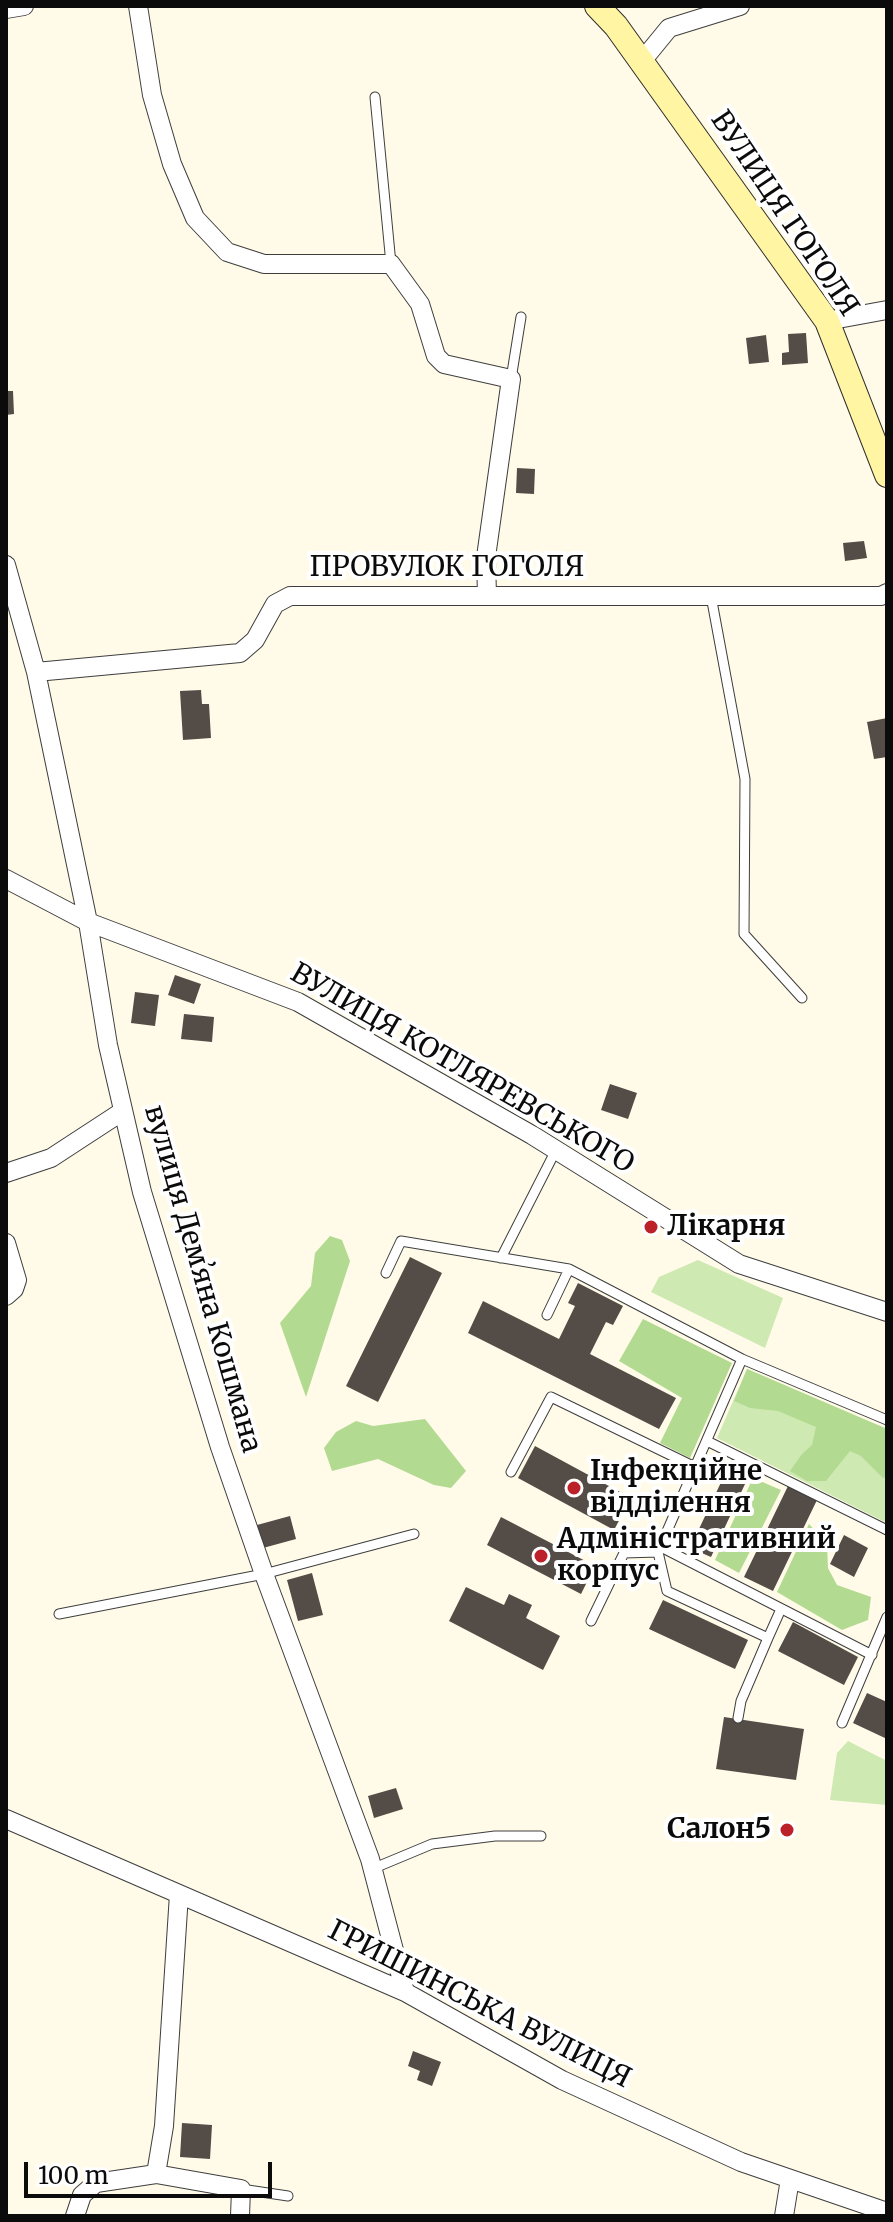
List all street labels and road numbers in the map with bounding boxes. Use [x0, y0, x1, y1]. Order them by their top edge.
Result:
street label: ВУЛИЦЯ ГОГОЛЯ [703, 105, 865, 323]
street label: ПРОВУЛОК ГОГОЛЯ [310, 551, 584, 585]
street label: ВУЛИЦЯ КОТЛЯРЕВСЬКОГО [284, 957, 640, 1181]
street label: вулиця Демʼяна Кошмана [136, 1101, 268, 1457]
street label: ГРИШИНСЬКА ВУЛИЦЯ [322, 1914, 636, 2096]

